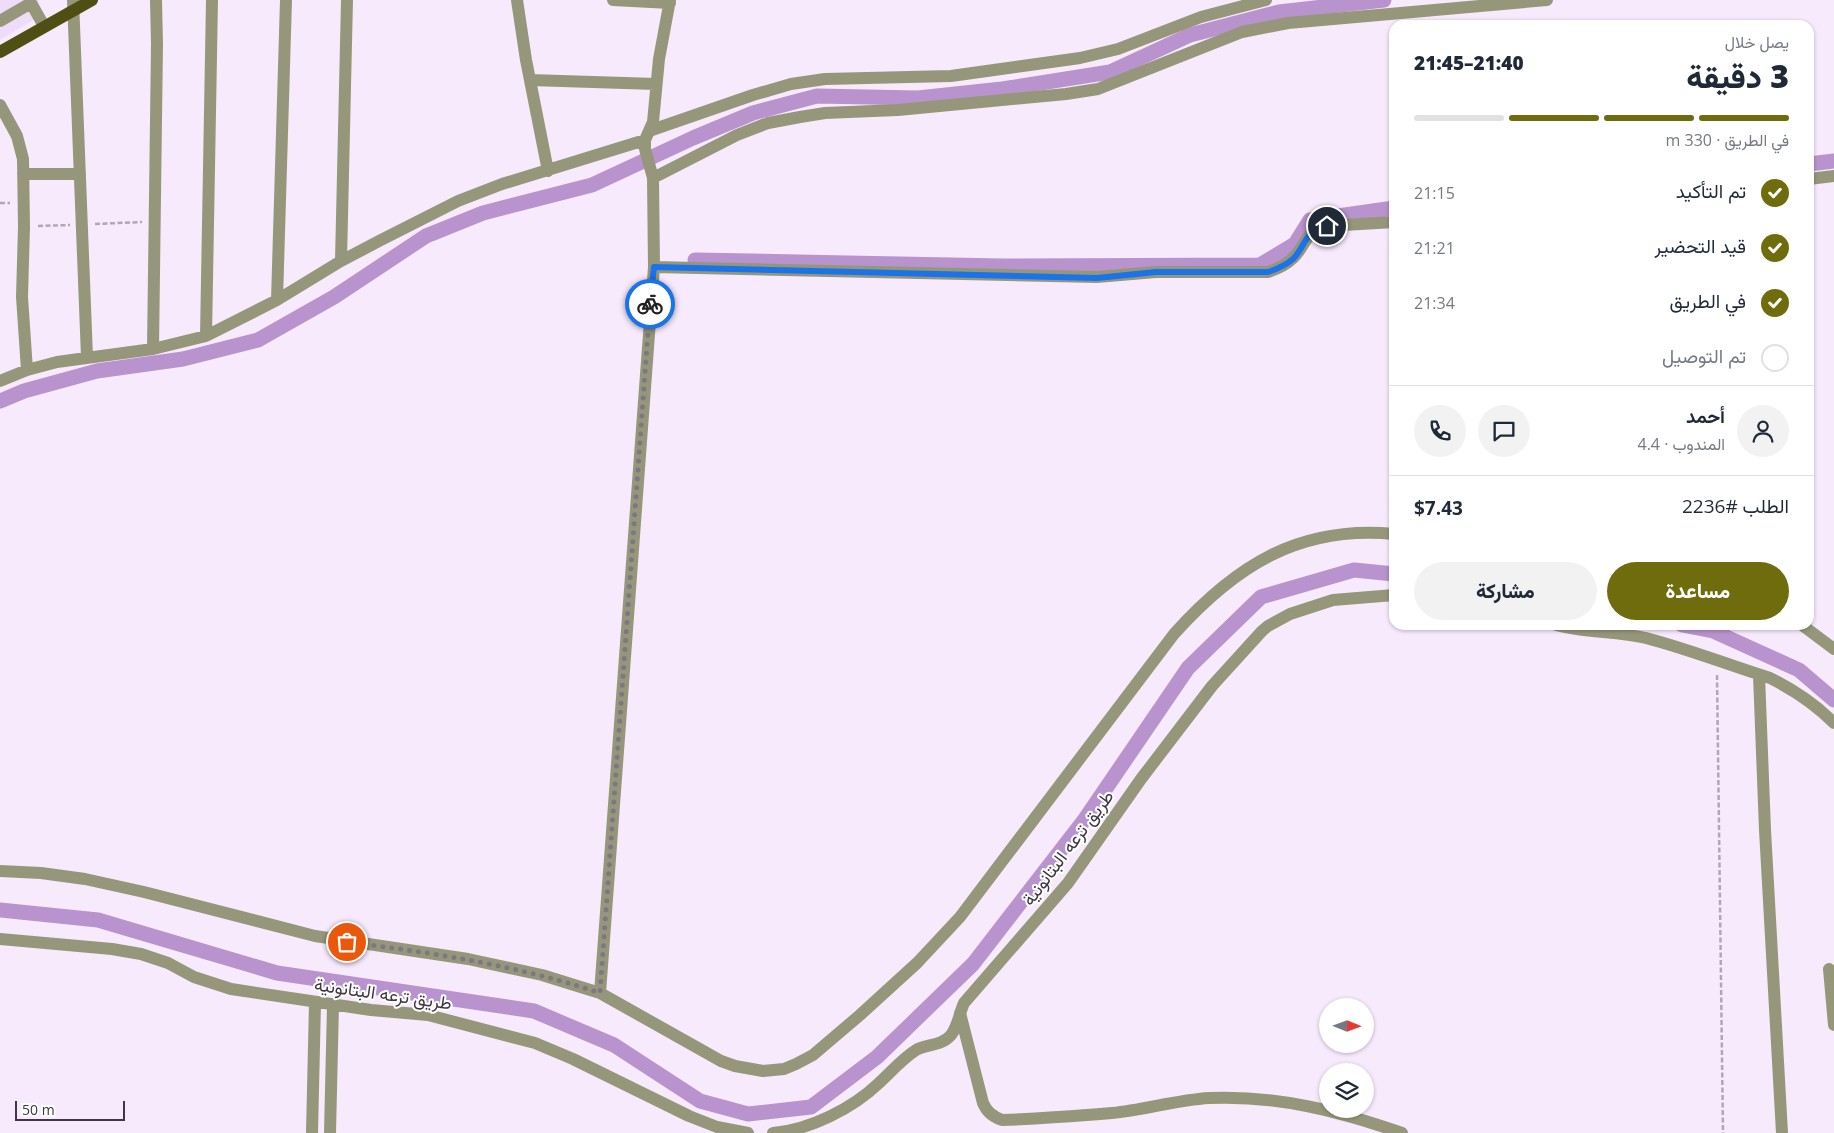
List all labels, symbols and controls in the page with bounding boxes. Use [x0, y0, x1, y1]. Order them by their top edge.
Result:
text: يصل خلال [1725, 31, 1789, 53]
text: 21:40–21:45 [1414, 50, 1524, 76]
text: 3 دقيقة [1686, 54, 1789, 97]
text: في الطريق · 330 m [1666, 129, 1789, 151]
text: تم التأكيد [1676, 178, 1746, 204]
icon: check [1761, 179, 1789, 207]
text: 21:15 [1414, 182, 1455, 204]
pin [1306, 205, 1348, 247]
icon: home [1313, 212, 1341, 240]
text: قيد التحضير [1655, 233, 1746, 259]
icon: check [1761, 234, 1789, 262]
text: 21:21 [1414, 237, 1455, 259]
courier [625, 279, 675, 329]
text: في الطريق [1669, 288, 1746, 314]
icon: check [1761, 289, 1789, 317]
icon: bike [636, 290, 664, 318]
text: 21:34 [1414, 292, 1455, 314]
text: تم التوصيل [1662, 343, 1746, 369]
text: أحمد [1686, 403, 1725, 429]
button: phone [1414, 405, 1466, 457]
button: chat [1478, 405, 1530, 457]
button: person [1737, 405, 1789, 457]
text: المندوب · 4.4 [1637, 433, 1725, 455]
text: الطلب #2236 [1682, 493, 1789, 519]
text: $7.43 [1414, 495, 1463, 521]
button: مشاركة [1414, 562, 1597, 620]
button: مساعدة [1607, 562, 1789, 620]
street label: طريق ترعه البتانونية [1016, 785, 1119, 910]
pin [326, 921, 368, 963]
icon: bag [333, 928, 361, 956]
street label: طريق ترعه البتانونية [313, 971, 453, 1015]
north arrow [1319, 998, 1374, 1052]
map controls [1319, 998, 1374, 1118]
button: layers [1319, 1063, 1374, 1118]
scale bar [15, 1098, 125, 1121]
text: 50 m [22, 1100, 55, 1119]

